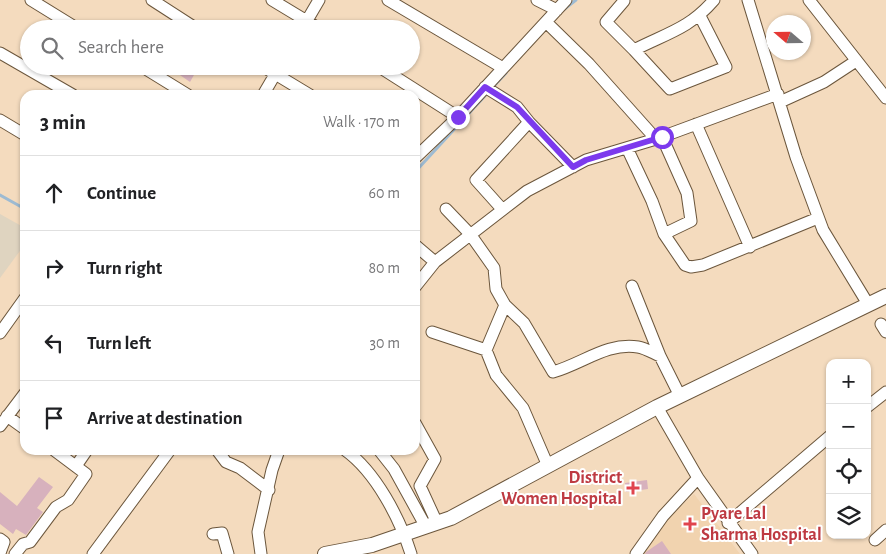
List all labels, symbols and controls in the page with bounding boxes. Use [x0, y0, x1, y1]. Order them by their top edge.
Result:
north arrow [766, 15, 811, 60]
search box [20, 20, 420, 75]
icon: search [38, 34, 66, 62]
text: Search here [78, 38, 164, 57]
route end [447, 106, 470, 129]
text: 3 min [40, 112, 86, 133]
text: Walk · 170 m [323, 114, 400, 130]
route start [651, 126, 674, 149]
icon: ahead [40, 179, 68, 207]
text: Continue [87, 184, 156, 203]
text: 60 m [369, 185, 400, 201]
icon: right [40, 254, 68, 282]
text: Turn right [87, 259, 162, 278]
text: 80 m [369, 260, 400, 276]
icon: left [40, 329, 68, 357]
text: Turn left [87, 334, 151, 353]
text: 30 m [370, 335, 400, 351]
map controls [826, 359, 871, 539]
button: + [826, 359, 871, 404]
icon: arrive [40, 404, 68, 432]
button: − [826, 404, 871, 449]
text: Arrive at destination [87, 409, 243, 428]
button: locate [826, 449, 871, 494]
place label: District Women Hospital [501, 469, 622, 508]
marker: District Women Hospital [626, 481, 640, 495]
button: layers [826, 494, 871, 539]
place label: Pyare Lal Sharma Hospital [701, 505, 822, 544]
marker: Pyare Lal Sharma Hospital [683, 517, 697, 531]

